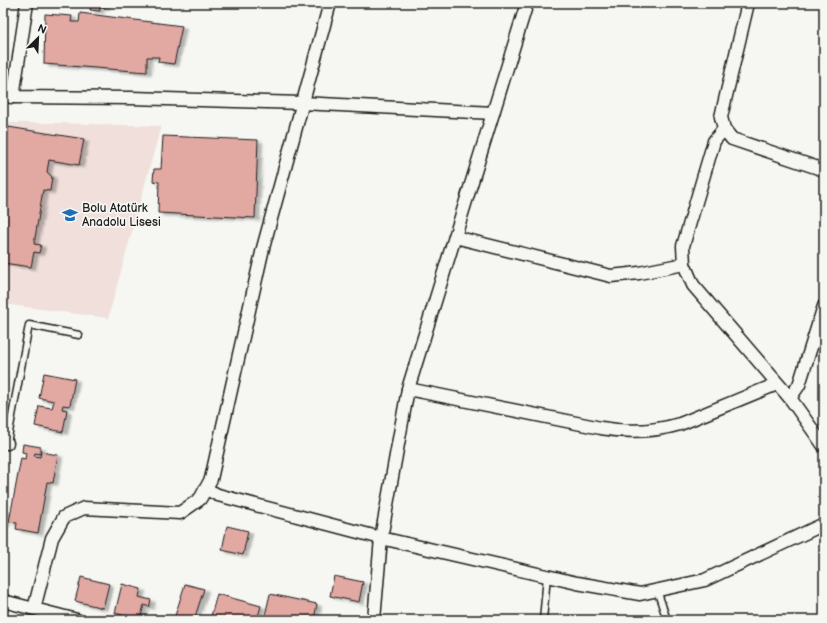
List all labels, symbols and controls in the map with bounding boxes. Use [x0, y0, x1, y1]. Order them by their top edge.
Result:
north arrow [18, 18, 58, 58]
text: N [35, 22, 48, 37]
place label: Bolu Atatürk Anadolu Lisesi [82, 201, 161, 230]
school or university icon: Bolu Atatürk Anadolu Lisesi [61, 206, 79, 224]

